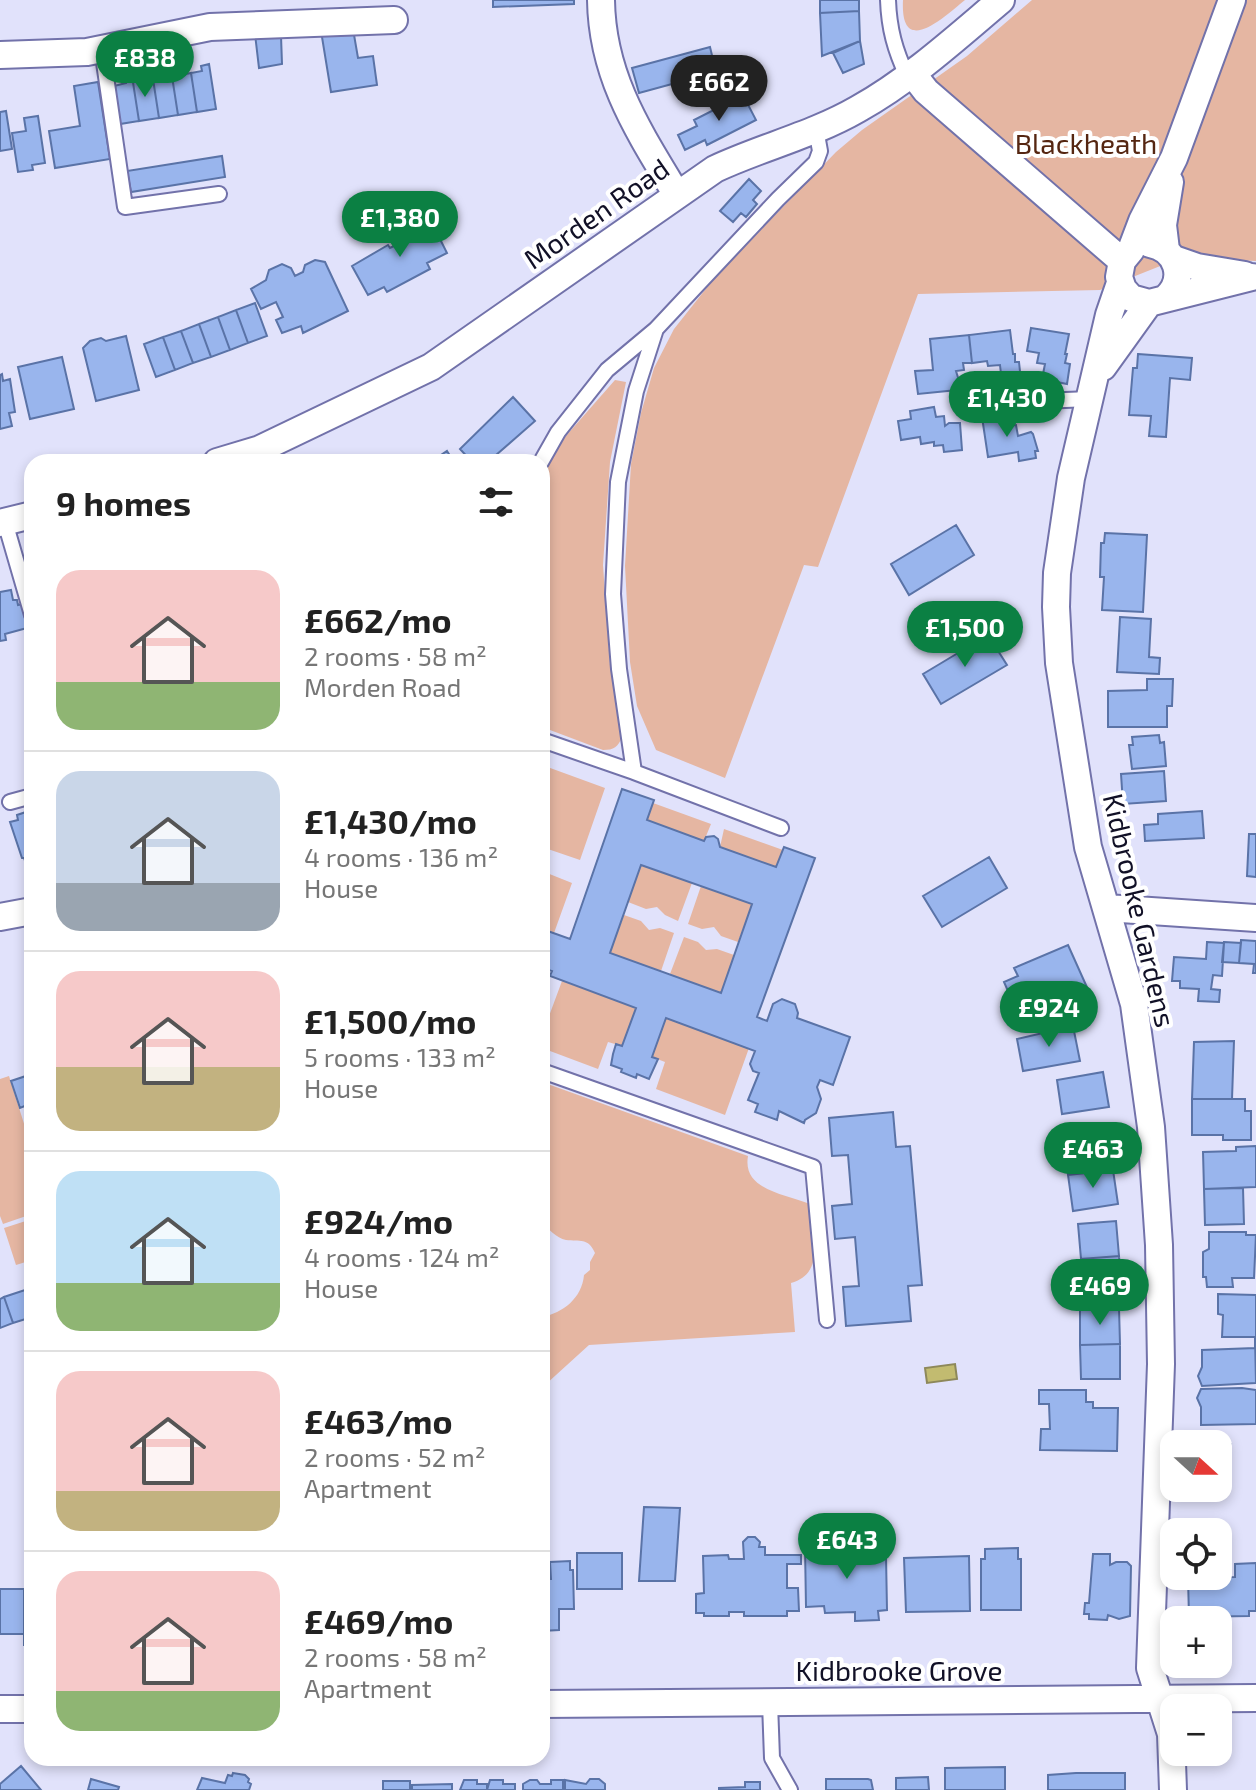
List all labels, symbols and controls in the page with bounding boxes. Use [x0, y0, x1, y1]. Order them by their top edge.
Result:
pin: £838 [98, 31, 192, 99]
text: £838 [114, 41, 176, 72]
pin: £662 [672, 55, 766, 123]
text: £662 [688, 65, 750, 96]
park label: Blackheath [1015, 126, 1157, 160]
street label: Morden Road [517, 150, 675, 276]
pin: £1,380 [335, 191, 465, 259]
text: £1,380 [360, 201, 440, 232]
pin: £1,430 [942, 371, 1072, 439]
text: £1,430 [967, 381, 1047, 412]
icon: filters [474, 480, 518, 524]
text: 9 homes [56, 482, 191, 523]
text: £662/mo [304, 599, 452, 640]
pin: £1,500 [900, 601, 1030, 669]
icon: home [120, 602, 216, 698]
text: £1,500 [925, 611, 1005, 642]
text: 2 rooms · 58 m² [304, 640, 487, 671]
text: Morden Road [304, 671, 461, 702]
street label: Kidbrooke Gardens [1097, 790, 1183, 1030]
text: £1,430/mo [304, 800, 477, 841]
icon: home [120, 803, 216, 899]
text: 4 rooms · 136 m² [304, 841, 498, 872]
text: House [304, 872, 378, 903]
pin: £924 [1002, 981, 1096, 1049]
text: £924 [1018, 991, 1080, 1022]
text: £1,500/mo [304, 1000, 476, 1041]
icon: home [120, 1003, 216, 1099]
text: 5 rooms · 133 m² [304, 1041, 496, 1072]
text: House [304, 1072, 378, 1103]
pin: £463 [1046, 1122, 1140, 1190]
text: £463 [1062, 1132, 1124, 1163]
text: £924/mo [304, 1200, 453, 1241]
icon: home [120, 1203, 216, 1299]
text: 4 rooms · 124 m² [304, 1241, 499, 1272]
pin: £469 [1053, 1259, 1147, 1327]
text: £469 [1069, 1269, 1131, 1300]
text: House [304, 1272, 378, 1303]
text: £463/mo [304, 1400, 453, 1441]
icon: home [120, 1403, 216, 1499]
north arrow [1160, 1430, 1232, 1502]
map controls [1160, 1430, 1232, 1766]
text: 2 rooms · 52 m² [304, 1441, 486, 1472]
text: Apartment [304, 1472, 432, 1503]
pin: £643 [800, 1513, 894, 1581]
button: locate [1160, 1518, 1232, 1590]
text: £643 [816, 1523, 878, 1554]
text: £469/mo [304, 1600, 453, 1641]
icon: home [120, 1603, 216, 1699]
button: + [1160, 1606, 1232, 1678]
text: 2 rooms · 58 m² [304, 1641, 487, 1672]
street label: Kidbrooke Grove [795, 1653, 1003, 1687]
text: Apartment [304, 1672, 432, 1703]
button: − [1160, 1694, 1232, 1766]

